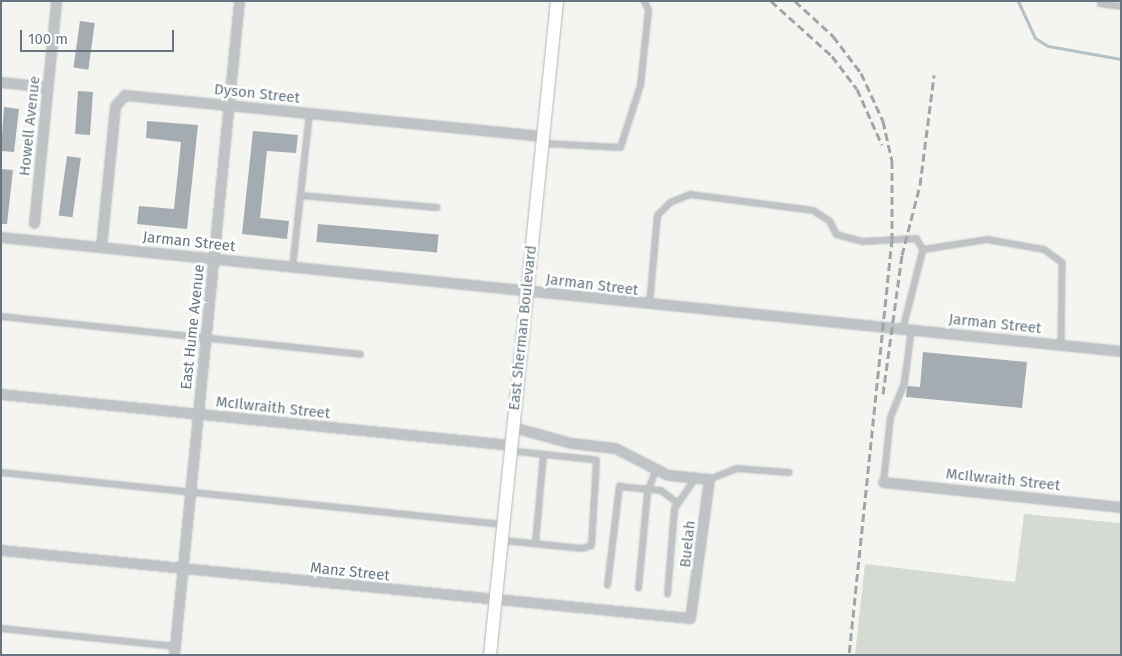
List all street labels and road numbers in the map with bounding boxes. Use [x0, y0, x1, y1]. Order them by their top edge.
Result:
street label: Howell Avenue [16, 75, 44, 177]
street label: Dyson Street [213, 81, 301, 107]
street label: Jarman Street [142, 228, 236, 256]
street label: East Sherman Boulevard [505, 245, 541, 411]
street label: East Hume Avenue [177, 263, 209, 391]
street label: Jarman Street [545, 270, 639, 300]
street label: Jarman Street [948, 310, 1042, 338]
street label: McIlwraith Street [215, 393, 331, 423]
street label: McIlwraith Street [945, 465, 1061, 495]
street label: Buelah [677, 520, 699, 568]
street label: Manz Street [309, 559, 391, 585]

